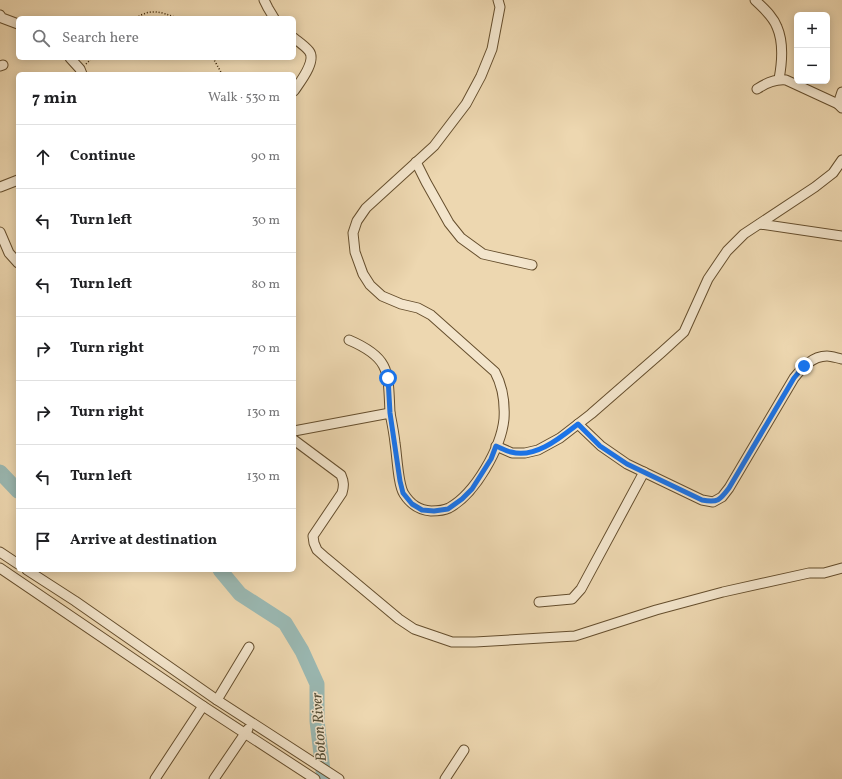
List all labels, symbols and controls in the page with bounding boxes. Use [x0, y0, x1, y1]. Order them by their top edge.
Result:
map controls [794, 12, 830, 84]
button: + [794, 12, 830, 48]
search box [16, 16, 296, 60]
icon: search [30, 27, 52, 49]
text: Search here [62, 28, 139, 49]
button: − [794, 48, 830, 84]
text: 7 min [32, 87, 77, 110]
text: Walk · 530 m [208, 89, 280, 107]
icon: ahead [32, 146, 54, 168]
text: Continue [70, 146, 135, 167]
text: 90 m [251, 148, 280, 166]
icon: left [32, 210, 54, 232]
text: Turn left [70, 210, 132, 231]
text: 30 m [252, 212, 280, 230]
icon: left [32, 274, 54, 296]
text: Turn left [70, 274, 132, 295]
text: 80 m [251, 276, 280, 294]
icon: right [32, 338, 54, 360]
text: Turn right [70, 338, 144, 359]
text: 70 m [252, 340, 280, 358]
route end [795, 357, 813, 375]
route start [379, 369, 397, 387]
icon: right [32, 402, 54, 424]
text: Turn right [70, 402, 144, 423]
text: 130 m [247, 404, 280, 422]
icon: left [32, 466, 54, 488]
text: Turn left [70, 466, 132, 487]
text: 130 m [247, 468, 280, 486]
icon: arrive [32, 530, 54, 552]
text: Arrive at destination [70, 530, 217, 551]
water label: Boton River [307, 691, 333, 762]

